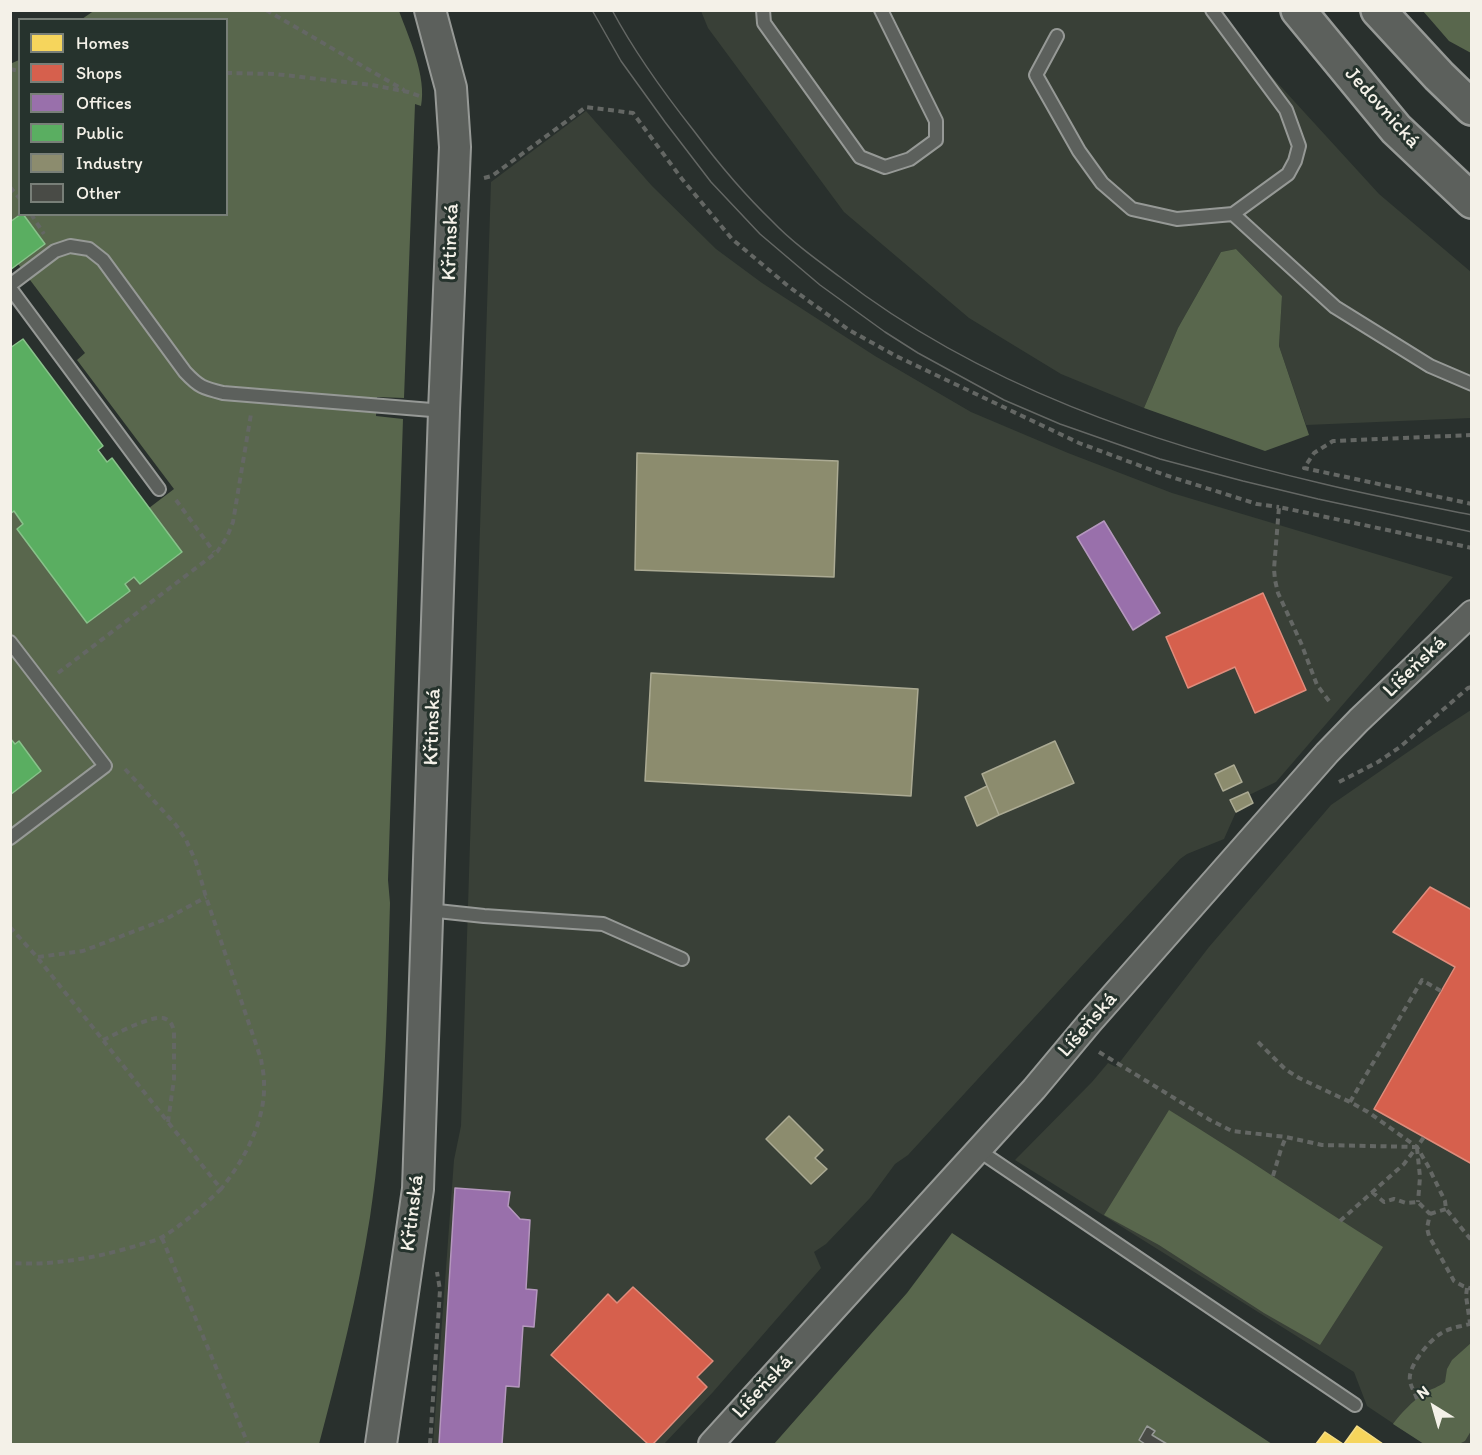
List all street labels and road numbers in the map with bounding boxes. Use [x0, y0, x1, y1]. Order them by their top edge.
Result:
street label: Jedovnická [1339, 62, 1425, 154]
street label: Křtinská [437, 203, 465, 281]
street label: Líšeňská [1378, 631, 1452, 703]
street label: Křtinská [419, 688, 447, 766]
street label: Líšeňská [1053, 987, 1123, 1063]
street label: Křtinská [396, 1173, 430, 1253]
street label: Líšeňská [727, 1350, 799, 1424]

